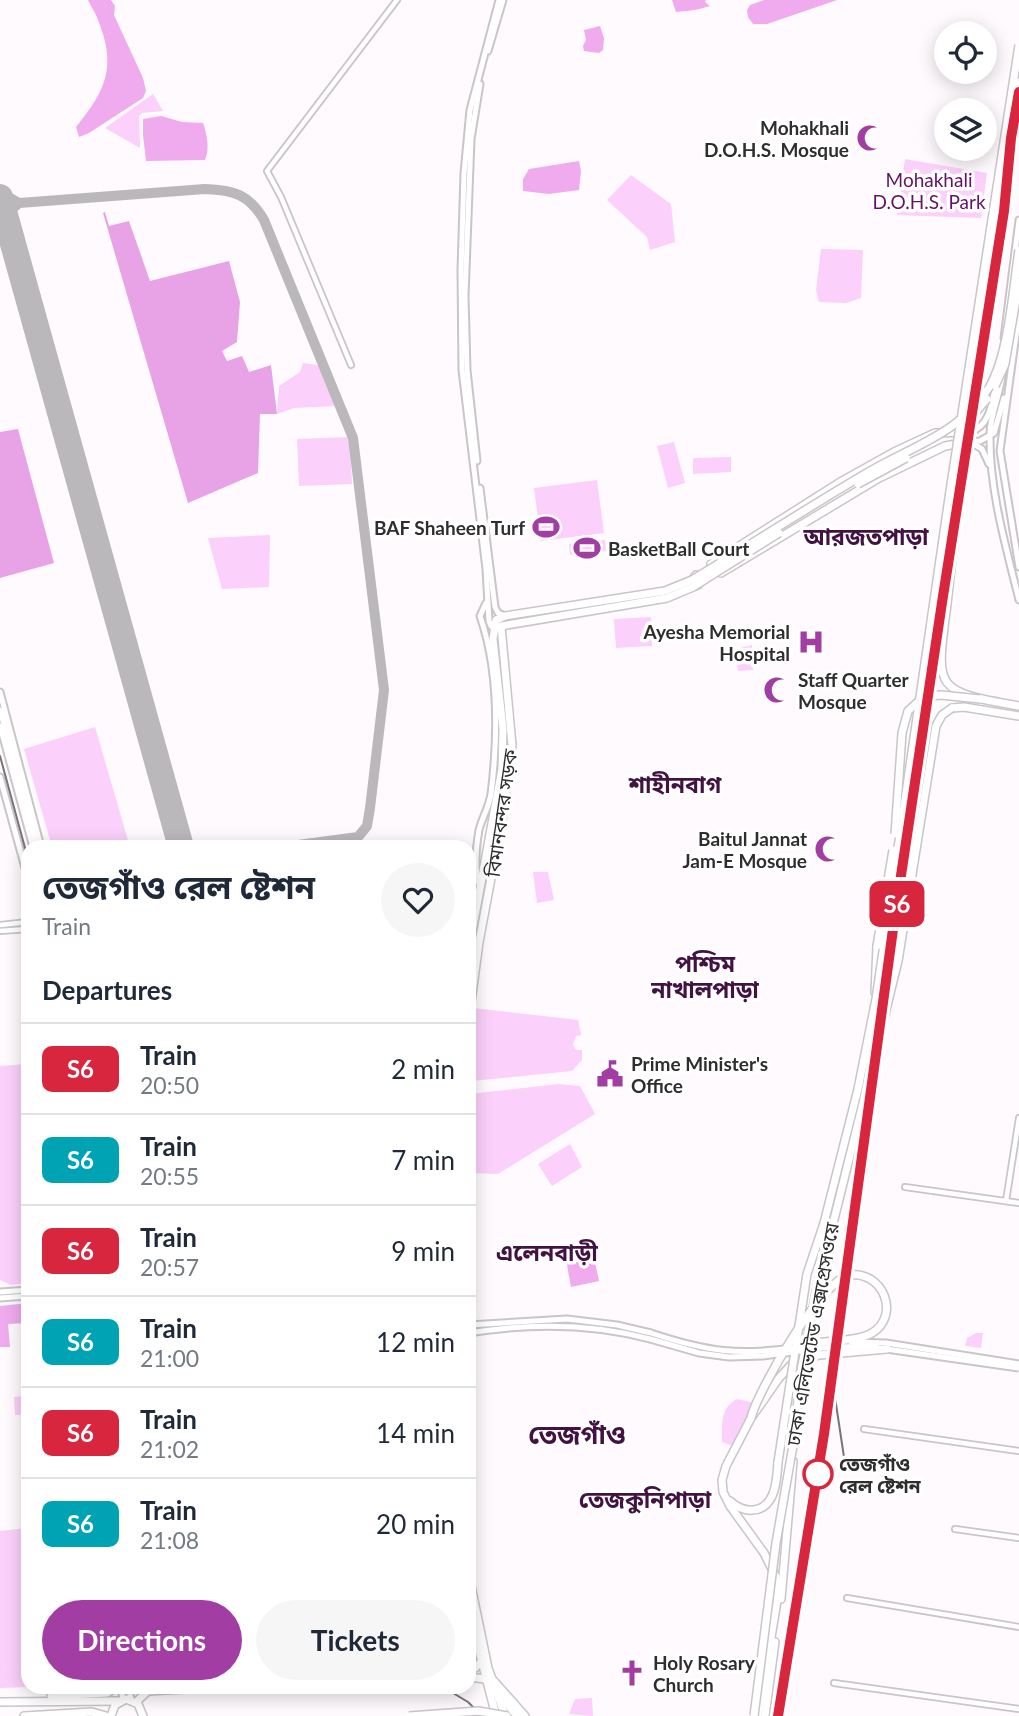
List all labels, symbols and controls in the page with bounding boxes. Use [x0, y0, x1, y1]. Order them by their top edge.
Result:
map controls [934, 21, 997, 161]
button: locate [934, 21, 997, 84]
button: layers [934, 98, 997, 161]
place label: Mohakhali D.O.H.S. Mosque [704, 116, 849, 161]
mosque icon: Mohakhali D.O.H.S. Mosque [855, 123, 885, 153]
park label: Mohakhali D.O.H.S. Park [872, 168, 986, 213]
sports icon: BAF Shaheen Turf [531, 512, 561, 542]
place label: BAF Shaheen Turf [374, 516, 525, 539]
district label: আরজতপাড়া [802, 522, 929, 550]
sports icon: BasketBall Court [572, 533, 602, 563]
place label: BasketBall Court [608, 537, 749, 560]
place label: Ayesha Memorial Hospital [643, 620, 790, 665]
hospital icon: Ayesha Memorial Hospital [796, 627, 826, 657]
place label: Staff Quarter Mosque [798, 668, 910, 713]
mosque icon: Staff Quarter Mosque [762, 675, 792, 705]
street label: বিমানবন্দর সড়ক [481, 747, 521, 879]
district label: শাহীনবাগ [628, 770, 722, 798]
place label: Baitul Jannat Jam-E Mosque [682, 827, 807, 872]
mosque icon: Baitul Jannat Jam-E Mosque [813, 834, 843, 864]
button: heart [381, 863, 455, 937]
text: তেজগাঁও রেল ষ্টেশন [42, 866, 315, 906]
line badge: S6 [866, 881, 928, 927]
text: S6 [883, 889, 911, 918]
text: Train [42, 912, 91, 940]
district label: পশ্চিম নাখালপাড়া [650, 949, 759, 1003]
text: Departures [42, 974, 172, 1006]
text: Train [140, 1039, 197, 1071]
place label: Prime Minister's Office [631, 1052, 768, 1097]
text: 2 min [391, 1053, 455, 1085]
text: S6 [67, 1054, 94, 1083]
public building icon: Prime Minister's Office [595, 1059, 625, 1089]
text: 20:50 [140, 1071, 199, 1099]
text: Train [140, 1130, 197, 1162]
text: 7 min [391, 1144, 455, 1176]
text: S6 [67, 1145, 94, 1174]
text: 20:55 [140, 1162, 199, 1190]
street label: ঢাকা এলিভেটেড এক্সপ্রেসওয়ে [781, 1220, 843, 1448]
text: Train [140, 1221, 197, 1253]
text: 9 min [391, 1235, 455, 1267]
text: S6 [67, 1236, 94, 1265]
district label: এলেনবাড়ী [496, 1238, 598, 1266]
text: 20:57 [140, 1253, 199, 1281]
text: Train [140, 1312, 197, 1344]
text: 12 min [376, 1326, 455, 1358]
text: S6 [67, 1327, 94, 1356]
text: 21:00 [140, 1344, 199, 1372]
text: Train [140, 1403, 197, 1435]
text: 14 min [376, 1417, 455, 1449]
text: S6 [67, 1418, 94, 1447]
district label: তেজগাঁও [528, 1418, 626, 1450]
text: 21:02 [140, 1435, 199, 1463]
place label: তেজগাঁও রেল ষ্টেশন [839, 1452, 922, 1497]
marker: তেজগাঁও রেল ষ্টেশন [803, 1459, 833, 1489]
district label: তেজকুনিপাড়া [579, 1485, 712, 1514]
text: Train [140, 1494, 197, 1526]
text: 20 min [376, 1508, 455, 1540]
text: S6 [67, 1509, 94, 1538]
text: 21:08 [140, 1526, 199, 1554]
button: Directions [42, 1600, 242, 1680]
button: Tickets [256, 1600, 455, 1680]
place label: Holy Rosary Church [653, 1651, 756, 1696]
church icon: Holy Rosary Church [617, 1658, 647, 1688]

